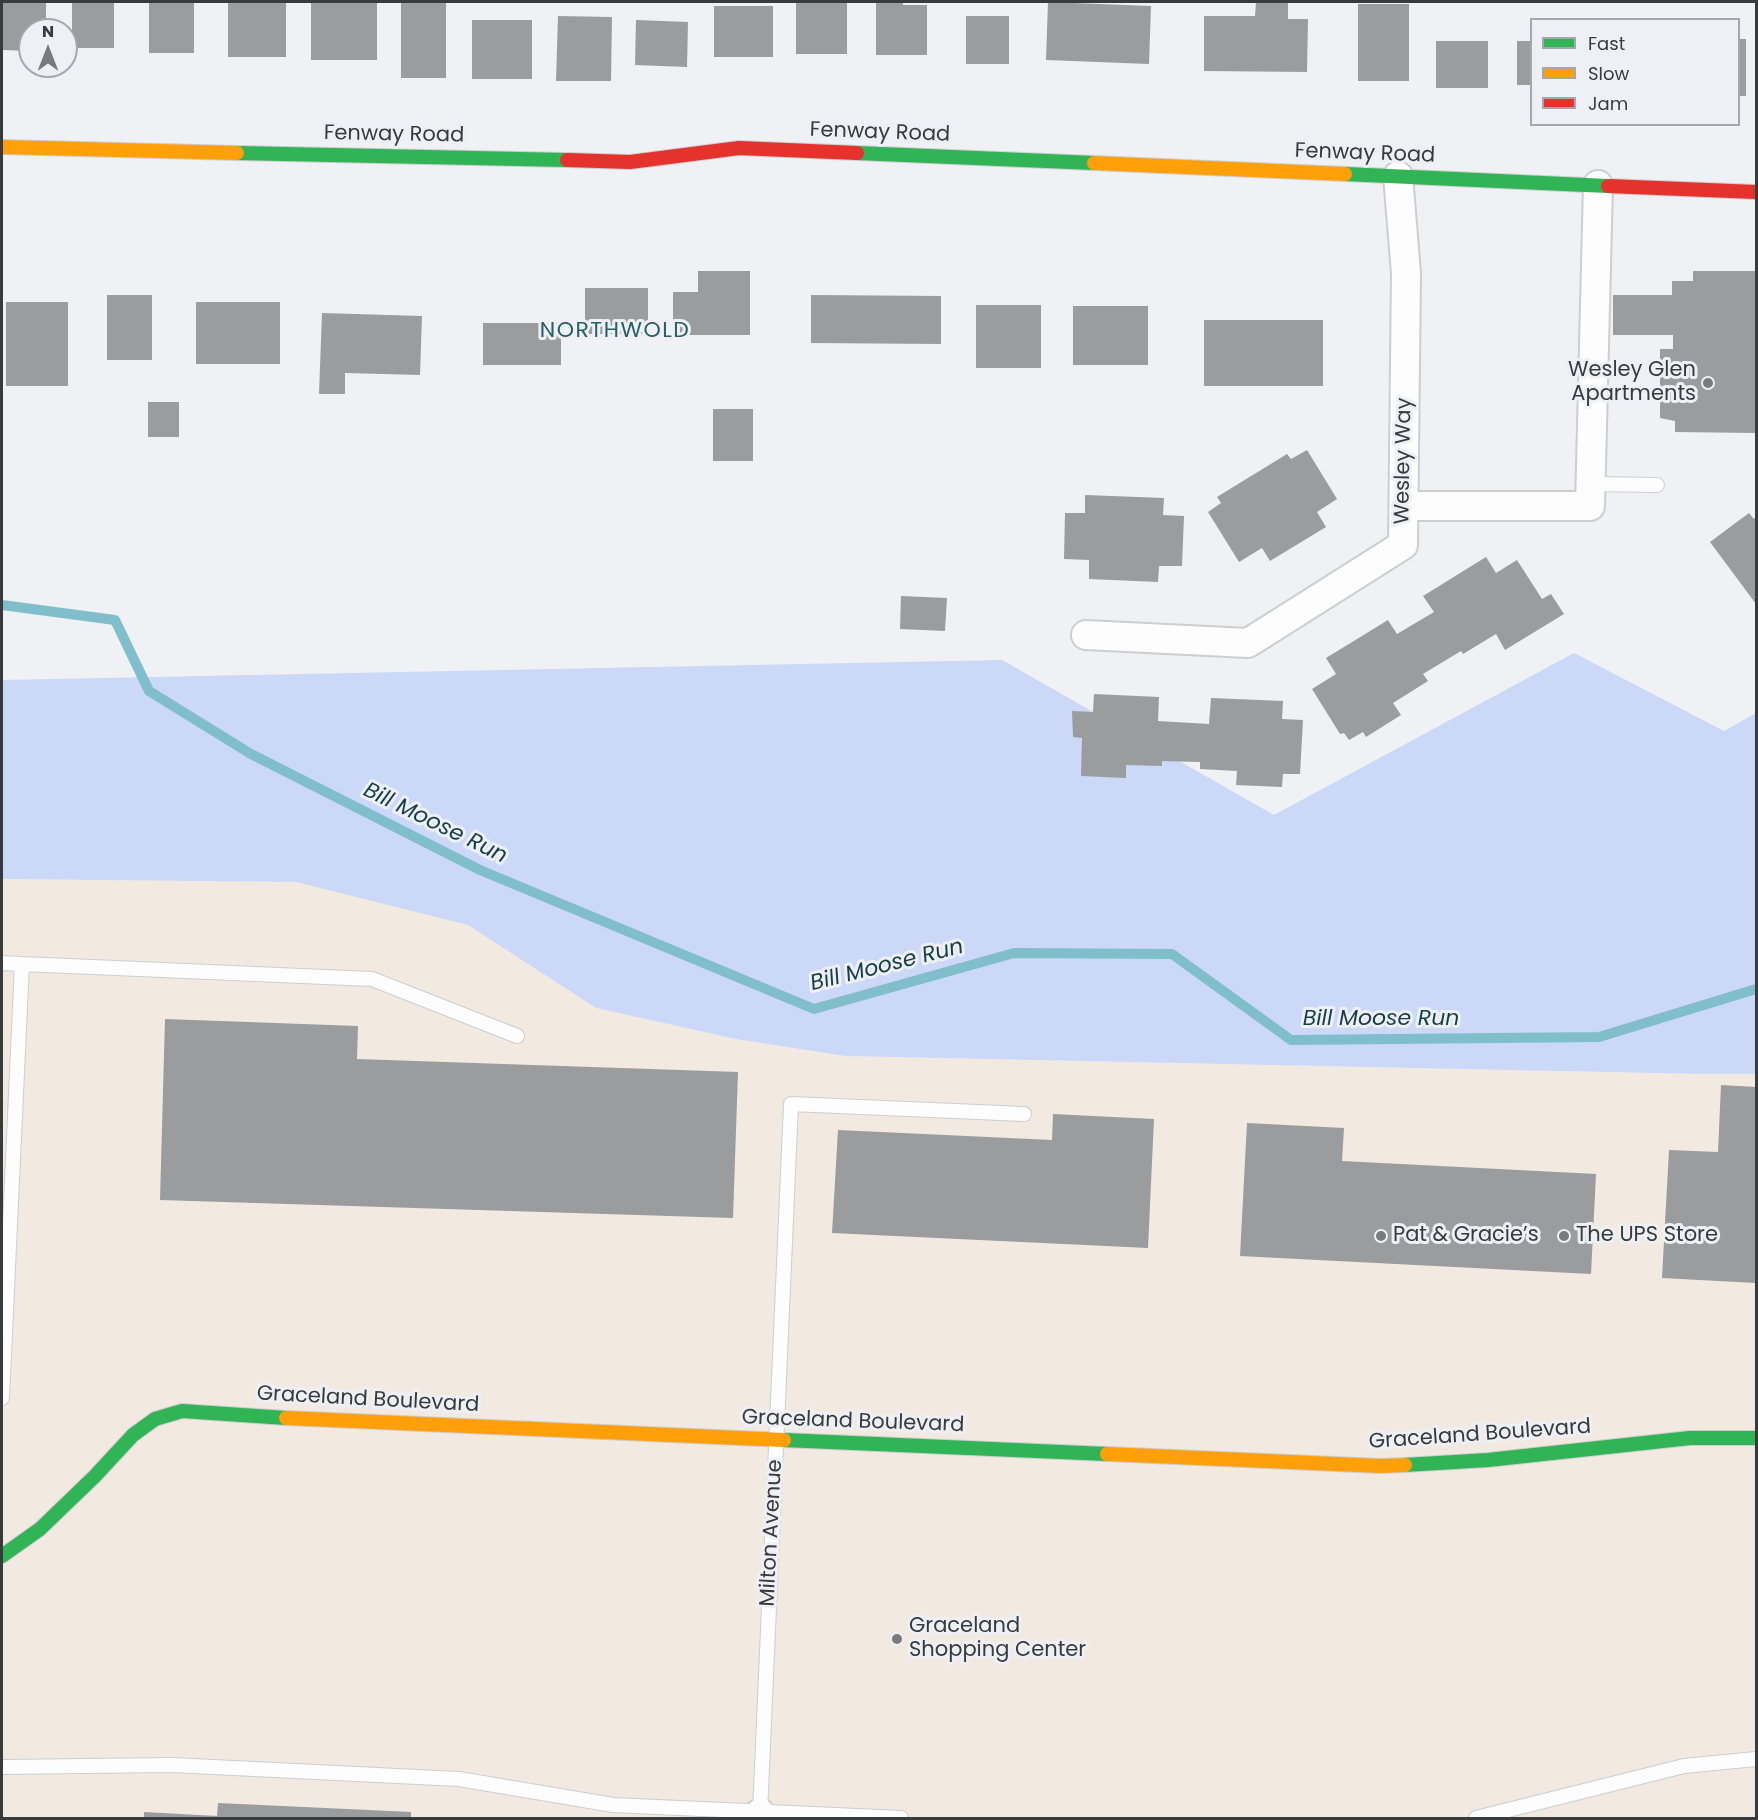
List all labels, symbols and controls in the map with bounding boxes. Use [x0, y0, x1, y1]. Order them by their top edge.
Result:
north arrow [18, 18, 78, 78]
legend [1530, 18, 1740, 126]
text: N [42, 20, 54, 43]
text: Fast [1588, 31, 1625, 56]
text: Slow [1588, 61, 1629, 86]
text: Jam [1588, 91, 1628, 116]
street label: Fenway Road [809, 118, 951, 148]
street label: Fenway Road [324, 121, 464, 149]
street label: Fenway Road [1294, 139, 1436, 169]
district label: NORTHWOLD [540, 318, 690, 344]
place label: Wesley Glen Apartments [1568, 358, 1696, 408]
marker: Wesley Glen Apartments [1701, 376, 1715, 390]
street label: Wesley Way [1390, 397, 1418, 525]
water label: Bill Moose Run [359, 778, 511, 870]
water label: Bill Moose Run [808, 934, 966, 998]
water label: Bill Moose Run [1303, 1006, 1459, 1032]
place label: Pat & Gracie’s [1393, 1223, 1539, 1249]
place label: The UPS Store [1576, 1223, 1718, 1249]
marker: Pat & Gracie’s [1374, 1229, 1388, 1243]
marker: The UPS Store [1557, 1229, 1571, 1243]
street label: Graceland Boulevard [256, 1382, 480, 1418]
street label: Graceland Boulevard [741, 1406, 965, 1438]
street label: Graceland Boulevard [1368, 1415, 1592, 1455]
street label: Milton Avenue [756, 1459, 788, 1607]
place label: Graceland Shopping Center [909, 1614, 1086, 1664]
marker: Graceland Shopping Center [890, 1632, 904, 1646]

